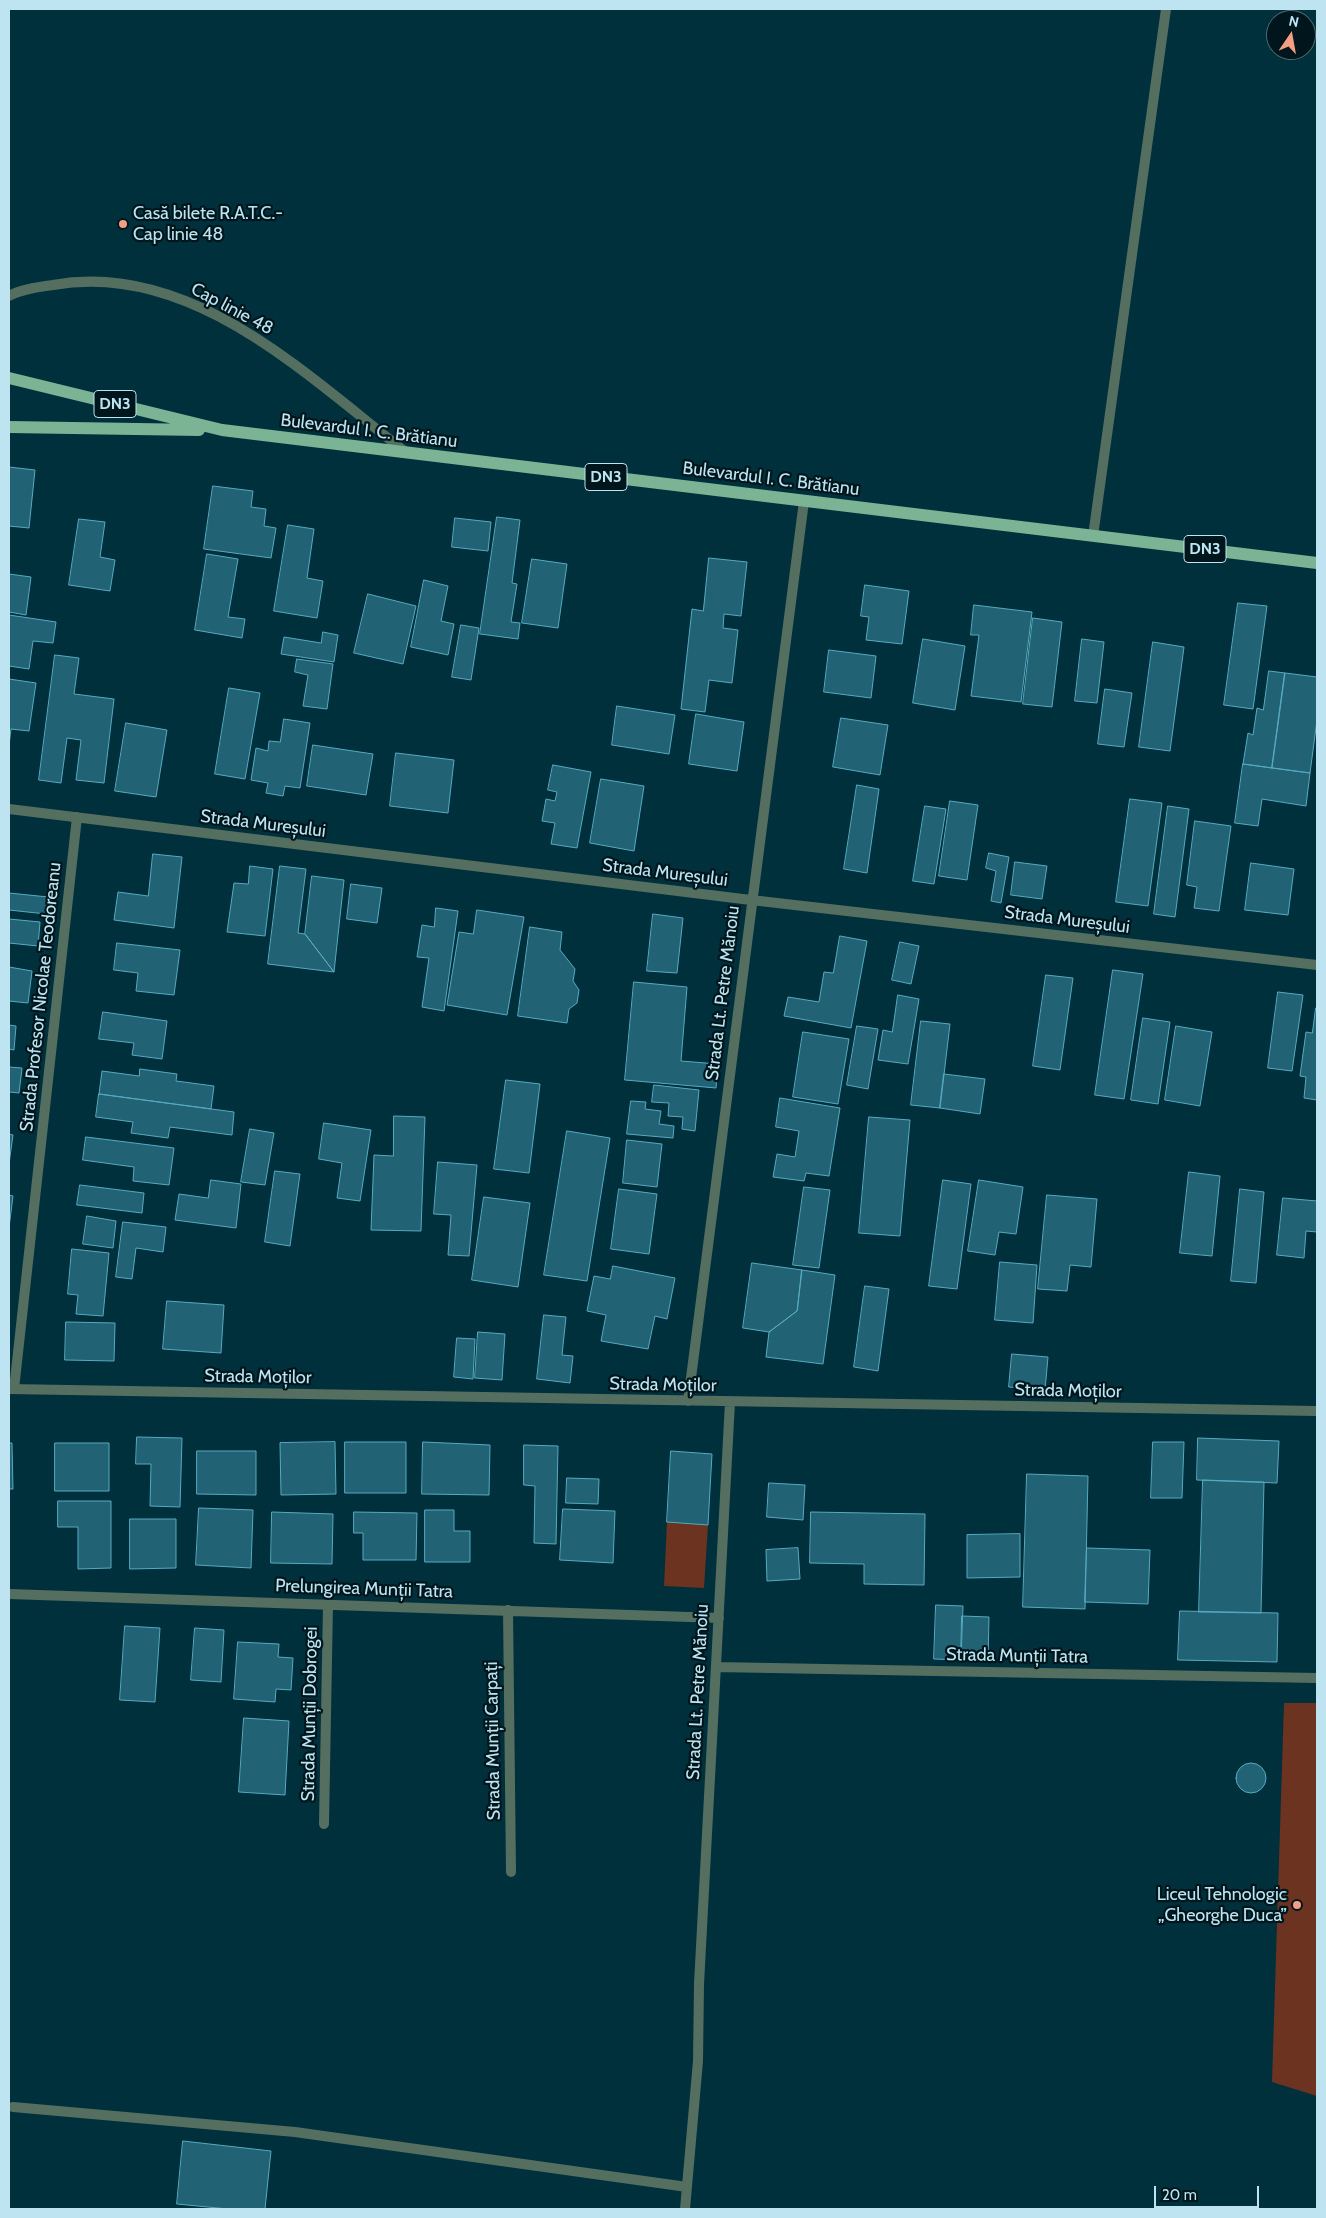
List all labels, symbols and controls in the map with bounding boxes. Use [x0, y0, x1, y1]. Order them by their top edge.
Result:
north arrow [1266, 10, 1316, 60]
text: N [1287, 11, 1301, 31]
place label: Casă bilete R.A.T.C.- Cap linie 48 [133, 203, 283, 245]
marker: Casă bilete R.A.T.C.- Cap linie 48 [117, 218, 129, 230]
street label: Cap linie 48 [187, 278, 277, 340]
road number: DN3 [94, 390, 136, 418]
street label: Bulevardul I. C. Brătianu [279, 409, 459, 453]
street label: Bulevardul I. C. Brătianu [681, 457, 861, 501]
road number: DN3 [585, 464, 627, 491]
road number: DN3 [1184, 536, 1226, 562]
street label: Strada Mureșului [199, 806, 327, 842]
street label: Strada Mureșului [601, 855, 729, 891]
street label: Strada Profesor Nicolae Teodoreanu [16, 861, 66, 1133]
street label: Strada Mureșului [1003, 902, 1131, 938]
street label: Strada Lt. Petre Mănoiu [702, 904, 744, 1082]
street label: Strada Moților [204, 1365, 312, 1389]
street label: Strada Moților [609, 1373, 717, 1397]
street label: Strada Moților [1014, 1379, 1122, 1403]
street label: Prelungirea Munții Tatra [275, 1575, 453, 1603]
street label: Strada Lt. Petre Mănoiu [683, 1604, 713, 1780]
street label: Strada Munții Dobrogei [298, 1626, 322, 1802]
street label: Strada Munții Tatra [946, 1644, 1088, 1668]
street label: Strada Munții Carpați [481, 1661, 505, 1821]
place label: Liceul Tehnologic „Gheorghe Duca” [1157, 1884, 1287, 1926]
marker: Liceul Tehnologic „Gheorghe Duca” [1291, 1899, 1303, 1911]
scale bar [1156, 2176, 1261, 2208]
text: 20 m [1162, 2186, 1197, 2204]

